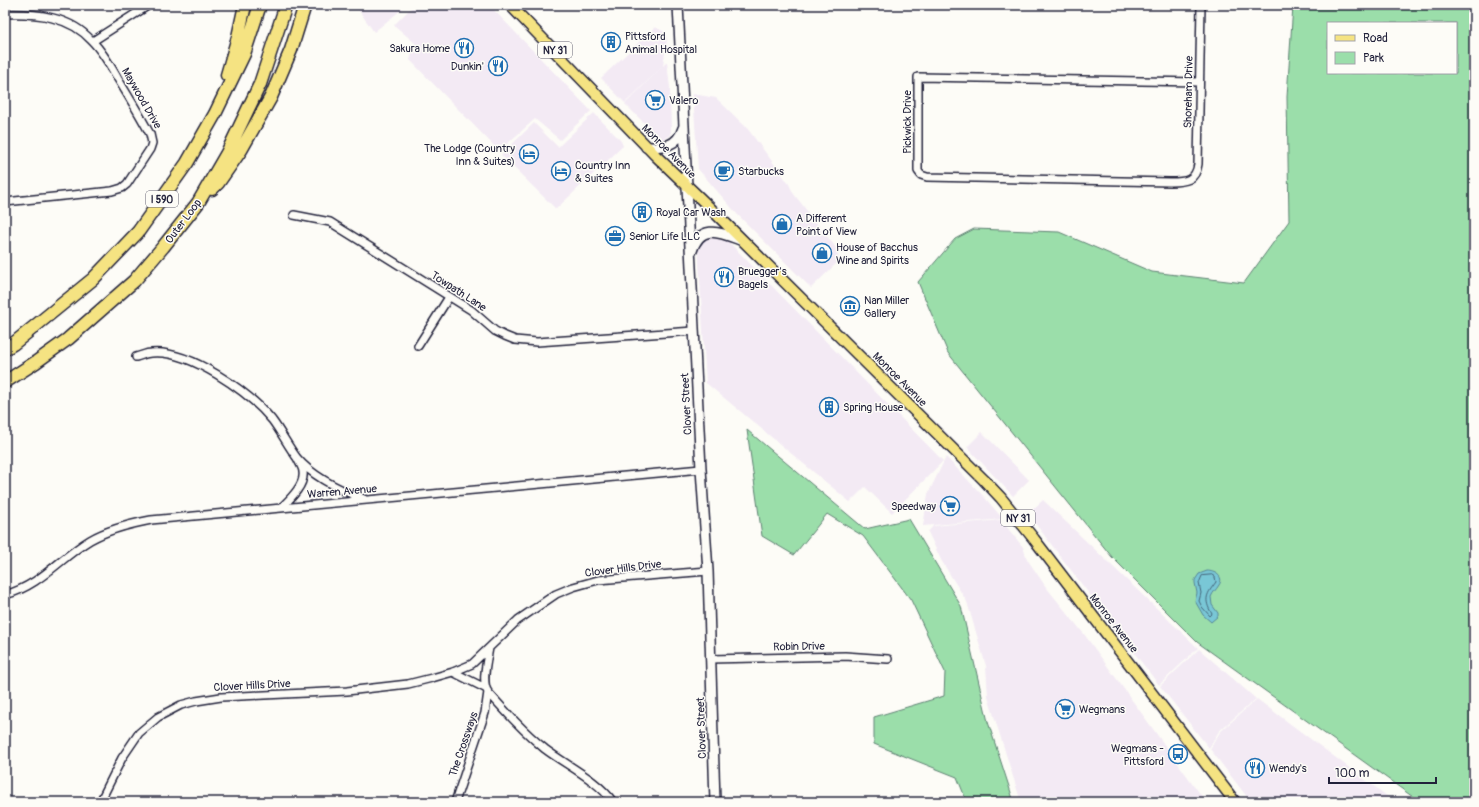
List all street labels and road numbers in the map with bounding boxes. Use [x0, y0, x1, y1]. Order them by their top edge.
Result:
road number: NY 31 [538, 42, 572, 58]
street label: Shoreham Drive [1181, 55, 1196, 128]
street label: Maywood Drive [119, 65, 165, 132]
street label: Pickwick Drive [901, 90, 914, 154]
street label: Monroe Avenue [639, 122, 699, 182]
road number: I 590 [146, 191, 178, 207]
street label: Outer Loop [163, 197, 204, 246]
street label: Towpath Lane [429, 269, 489, 314]
street label: Monroe Avenue [870, 350, 930, 410]
street label: Clover Street [678, 372, 695, 435]
street label: Warren Avenue [307, 482, 378, 501]
road number: NY 31 [1001, 510, 1035, 526]
street label: Clover Hills Drive [584, 557, 663, 580]
street label: Monroe Avenue [1087, 591, 1141, 656]
street label: Robin Drive [773, 640, 826, 653]
street label: Clover Hills Drive [213, 677, 291, 694]
street label: Clover Street [694, 696, 709, 759]
street label: The Crossways [446, 710, 481, 778]

